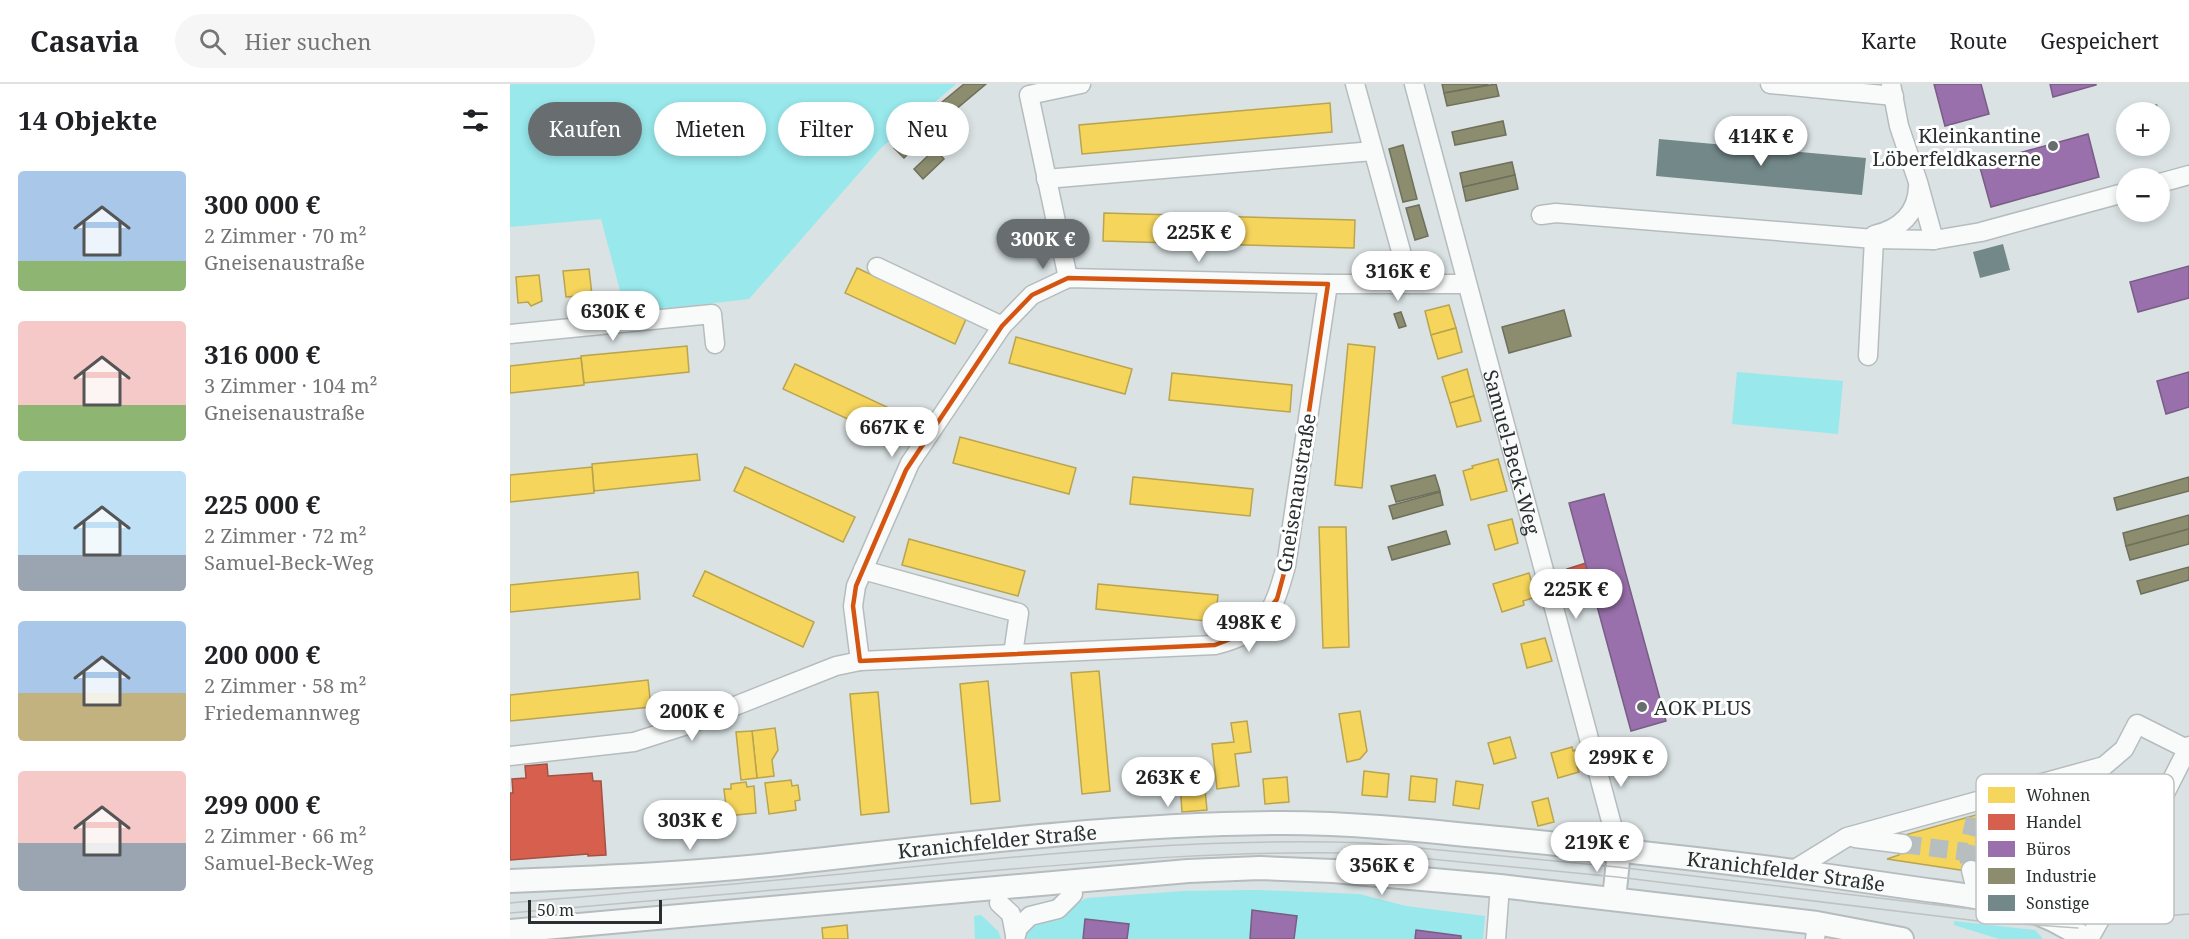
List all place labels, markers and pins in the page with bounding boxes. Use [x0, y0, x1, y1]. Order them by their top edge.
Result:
pin: 414K € [1712, 116, 1810, 167]
place label: Kleinkantine Löberfeldkaserne [1872, 122, 2041, 172]
marker: Kleinkantine Löberfeldkaserne [2046, 139, 2060, 153]
pin: 225K € [1150, 212, 1248, 263]
pin: 300K € [994, 219, 1092, 270]
pin: 316K € [1349, 251, 1447, 302]
pin: 630K € [564, 291, 662, 342]
pin: 667K € [843, 407, 941, 458]
pin: 225K € [1527, 569, 1625, 620]
pin: 498K € [1200, 602, 1298, 653]
pin: 200K € [643, 691, 741, 742]
place label: AOK PLUS [1654, 694, 1752, 721]
marker: AOK PLUS [1635, 700, 1649, 714]
pin: 299K € [1572, 737, 1670, 788]
pin: 263K € [1119, 757, 1217, 808]
pin: 303K € [641, 800, 739, 851]
pin: 219K € [1548, 822, 1646, 873]
pin: 356K € [1333, 845, 1431, 896]

